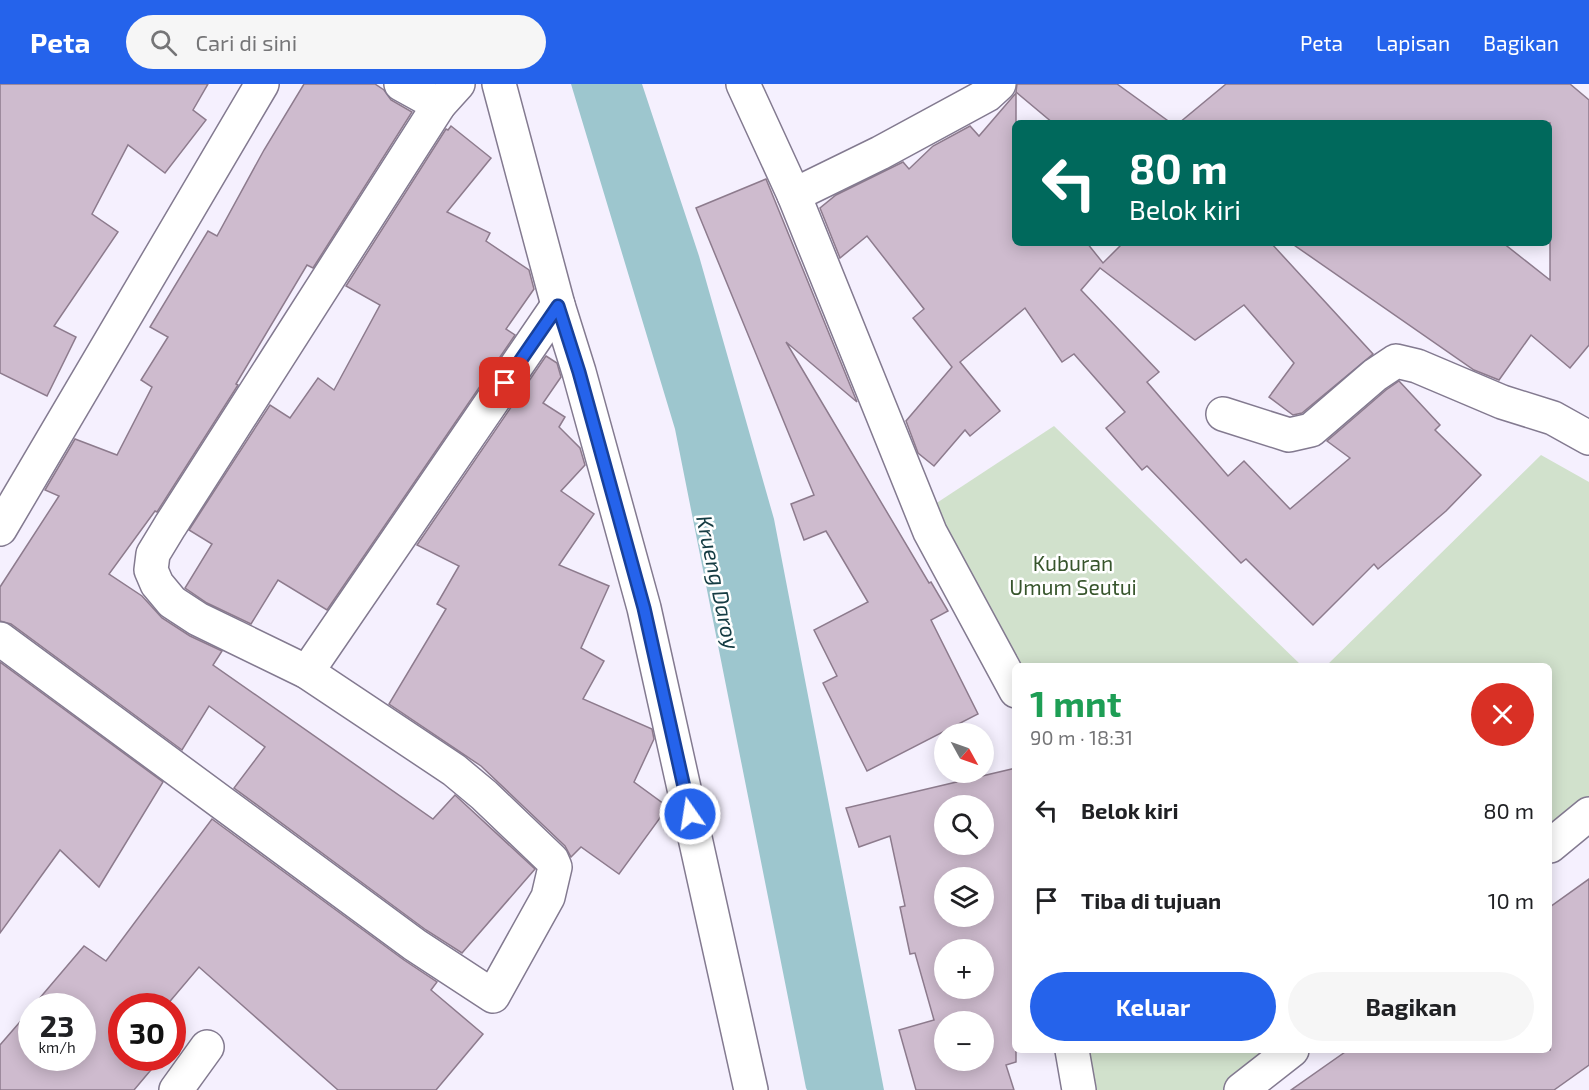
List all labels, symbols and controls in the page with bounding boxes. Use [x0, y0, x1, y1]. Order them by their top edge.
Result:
search box [126, 15, 546, 69]
text: Peta [30, 25, 90, 59]
icon: search [147, 26, 180, 59]
text: Cari di sini [195, 29, 297, 55]
text: Peta [1300, 30, 1343, 55]
text: Lapisan [1376, 30, 1450, 55]
text: Bagikan [1483, 30, 1559, 55]
text: 80 m [1129, 142, 1228, 192]
icon: left [1030, 144, 1108, 222]
text: Belok kiri [1129, 193, 1241, 225]
pin [479, 357, 530, 408]
icon: arrive [488, 366, 521, 399]
water label: Krueng Daroy [691, 513, 746, 652]
park label: Kuburan Umum Seutui [1009, 550, 1137, 599]
text: 1 mnt [1030, 681, 1121, 724]
button: close [1471, 683, 1534, 746]
north arrow [934, 723, 994, 783]
map controls [934, 723, 994, 1071]
text: 90 m · 18:31 [1030, 725, 1133, 749]
position arrow [658, 782, 722, 846]
icon: left [1030, 794, 1063, 827]
button: search [934, 795, 994, 855]
text: Belok kiri [1081, 797, 1178, 823]
text: 80 m [1483, 797, 1534, 823]
button: layers [934, 867, 994, 927]
icon: arrive [1030, 884, 1063, 917]
text: Tiba di tujuan [1081, 887, 1221, 913]
text: 10 m [1488, 887, 1534, 913]
button: + [934, 939, 994, 999]
button: Keluar [1030, 972, 1276, 1041]
button: Bagikan [1288, 972, 1534, 1041]
speed limit sign: 30 [108, 993, 186, 1071]
text: 23 [40, 1007, 74, 1043]
button: − [934, 1011, 994, 1071]
text: km/h [38, 1038, 76, 1056]

